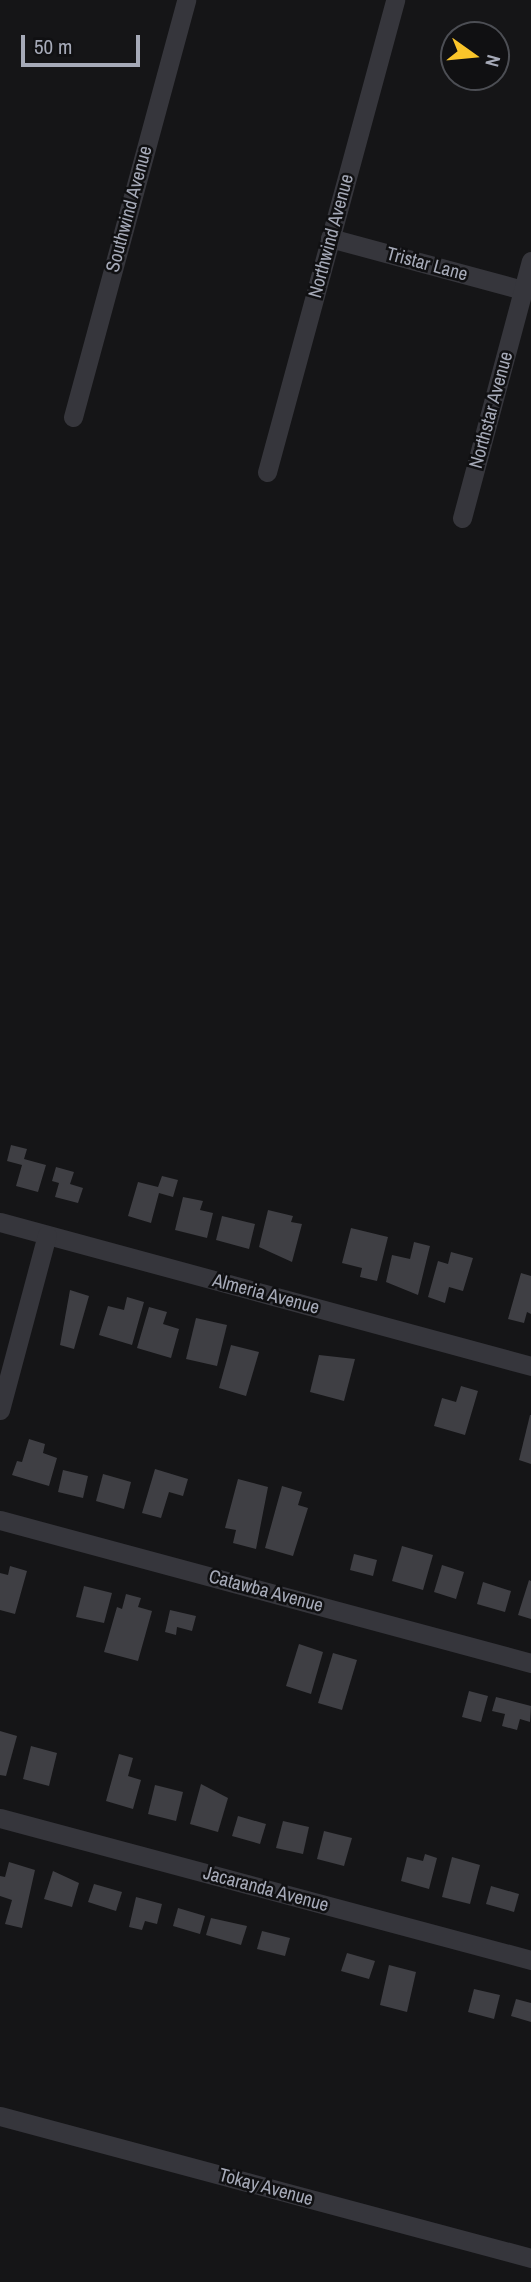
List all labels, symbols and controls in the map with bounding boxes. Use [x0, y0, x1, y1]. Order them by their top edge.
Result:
scale bar [24, 21, 144, 65]
north arrow [440, 21, 510, 91]
text: 50 m [34, 32, 72, 61]
text: N [479, 52, 507, 70]
street label: Southwind Avenue [101, 143, 157, 275]
street label: Northwind Avenue [303, 171, 359, 301]
street label: Tristar Lane [384, 242, 470, 286]
street label: Northstar Avenue [464, 349, 518, 471]
street label: Almeria Avenue [210, 1269, 322, 1319]
street label: Catawba Avenue [206, 1565, 326, 1617]
street label: Jacaranda Avenue [200, 1861, 332, 1917]
street label: Tokay Avenue [216, 2163, 316, 2211]

